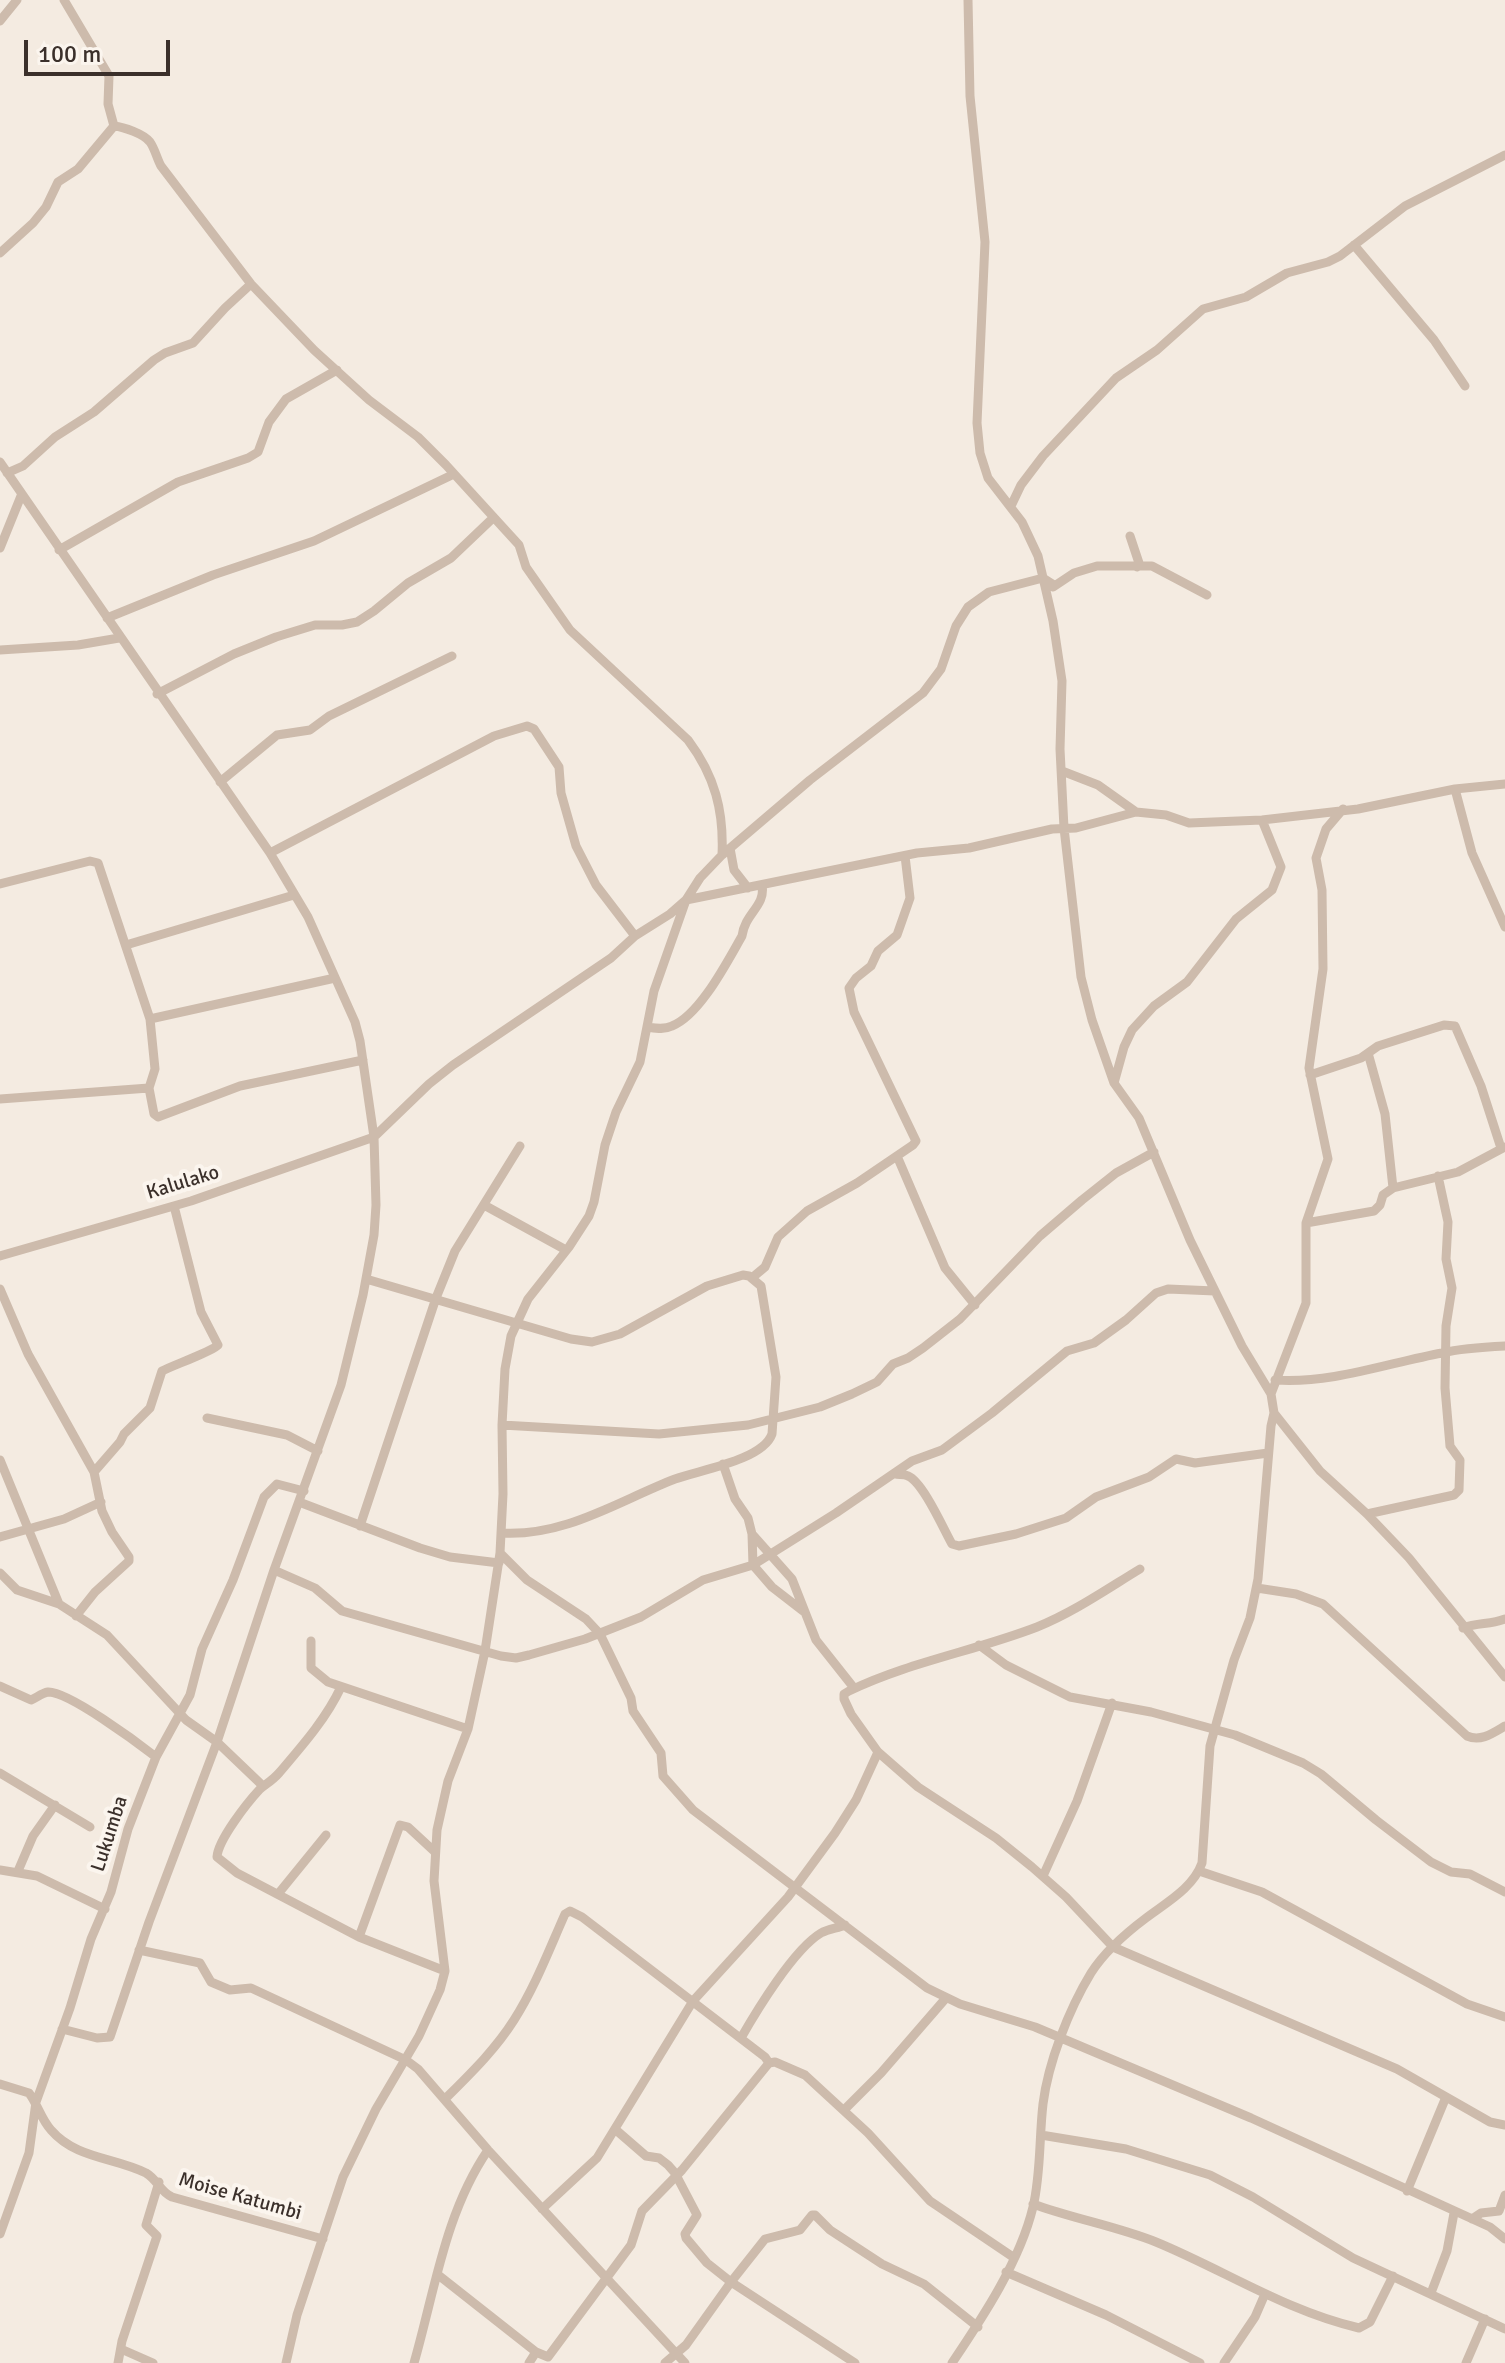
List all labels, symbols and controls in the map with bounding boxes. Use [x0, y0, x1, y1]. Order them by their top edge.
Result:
scale bar [28, 24, 174, 74]
text: 100 m [38, 39, 101, 69]
street label: Kalulako [144, 1161, 222, 1205]
street label: Lukumba [87, 1793, 133, 1875]
street label: Moise Katumbi [176, 2168, 304, 2226]

